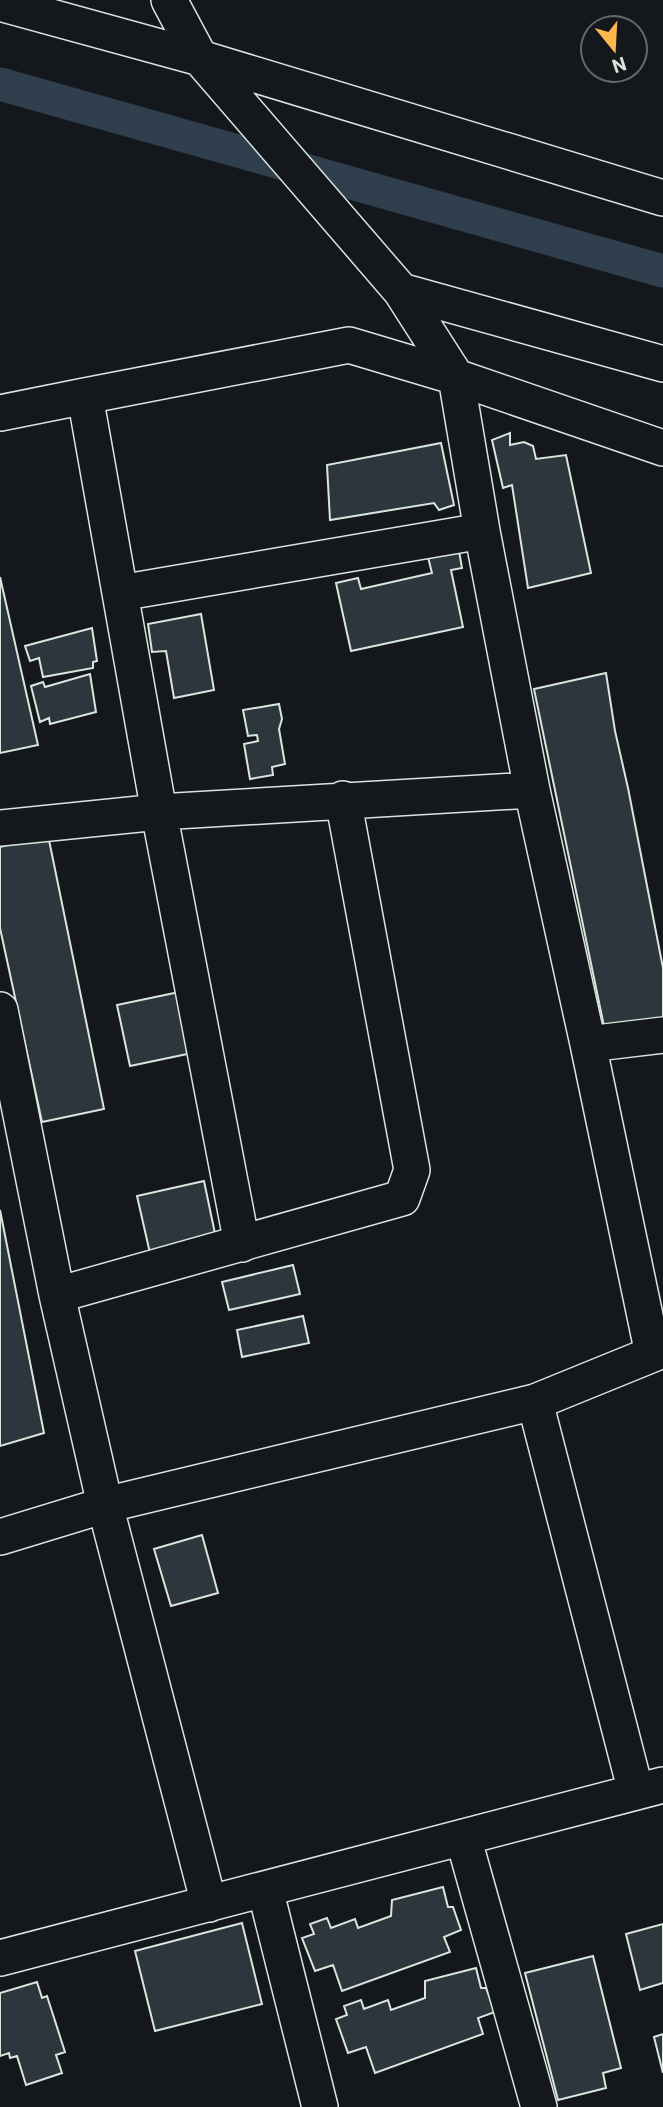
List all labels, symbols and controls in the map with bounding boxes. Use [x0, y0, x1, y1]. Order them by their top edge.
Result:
north arrow [579, 14, 649, 84]
text: N [609, 52, 629, 78]

